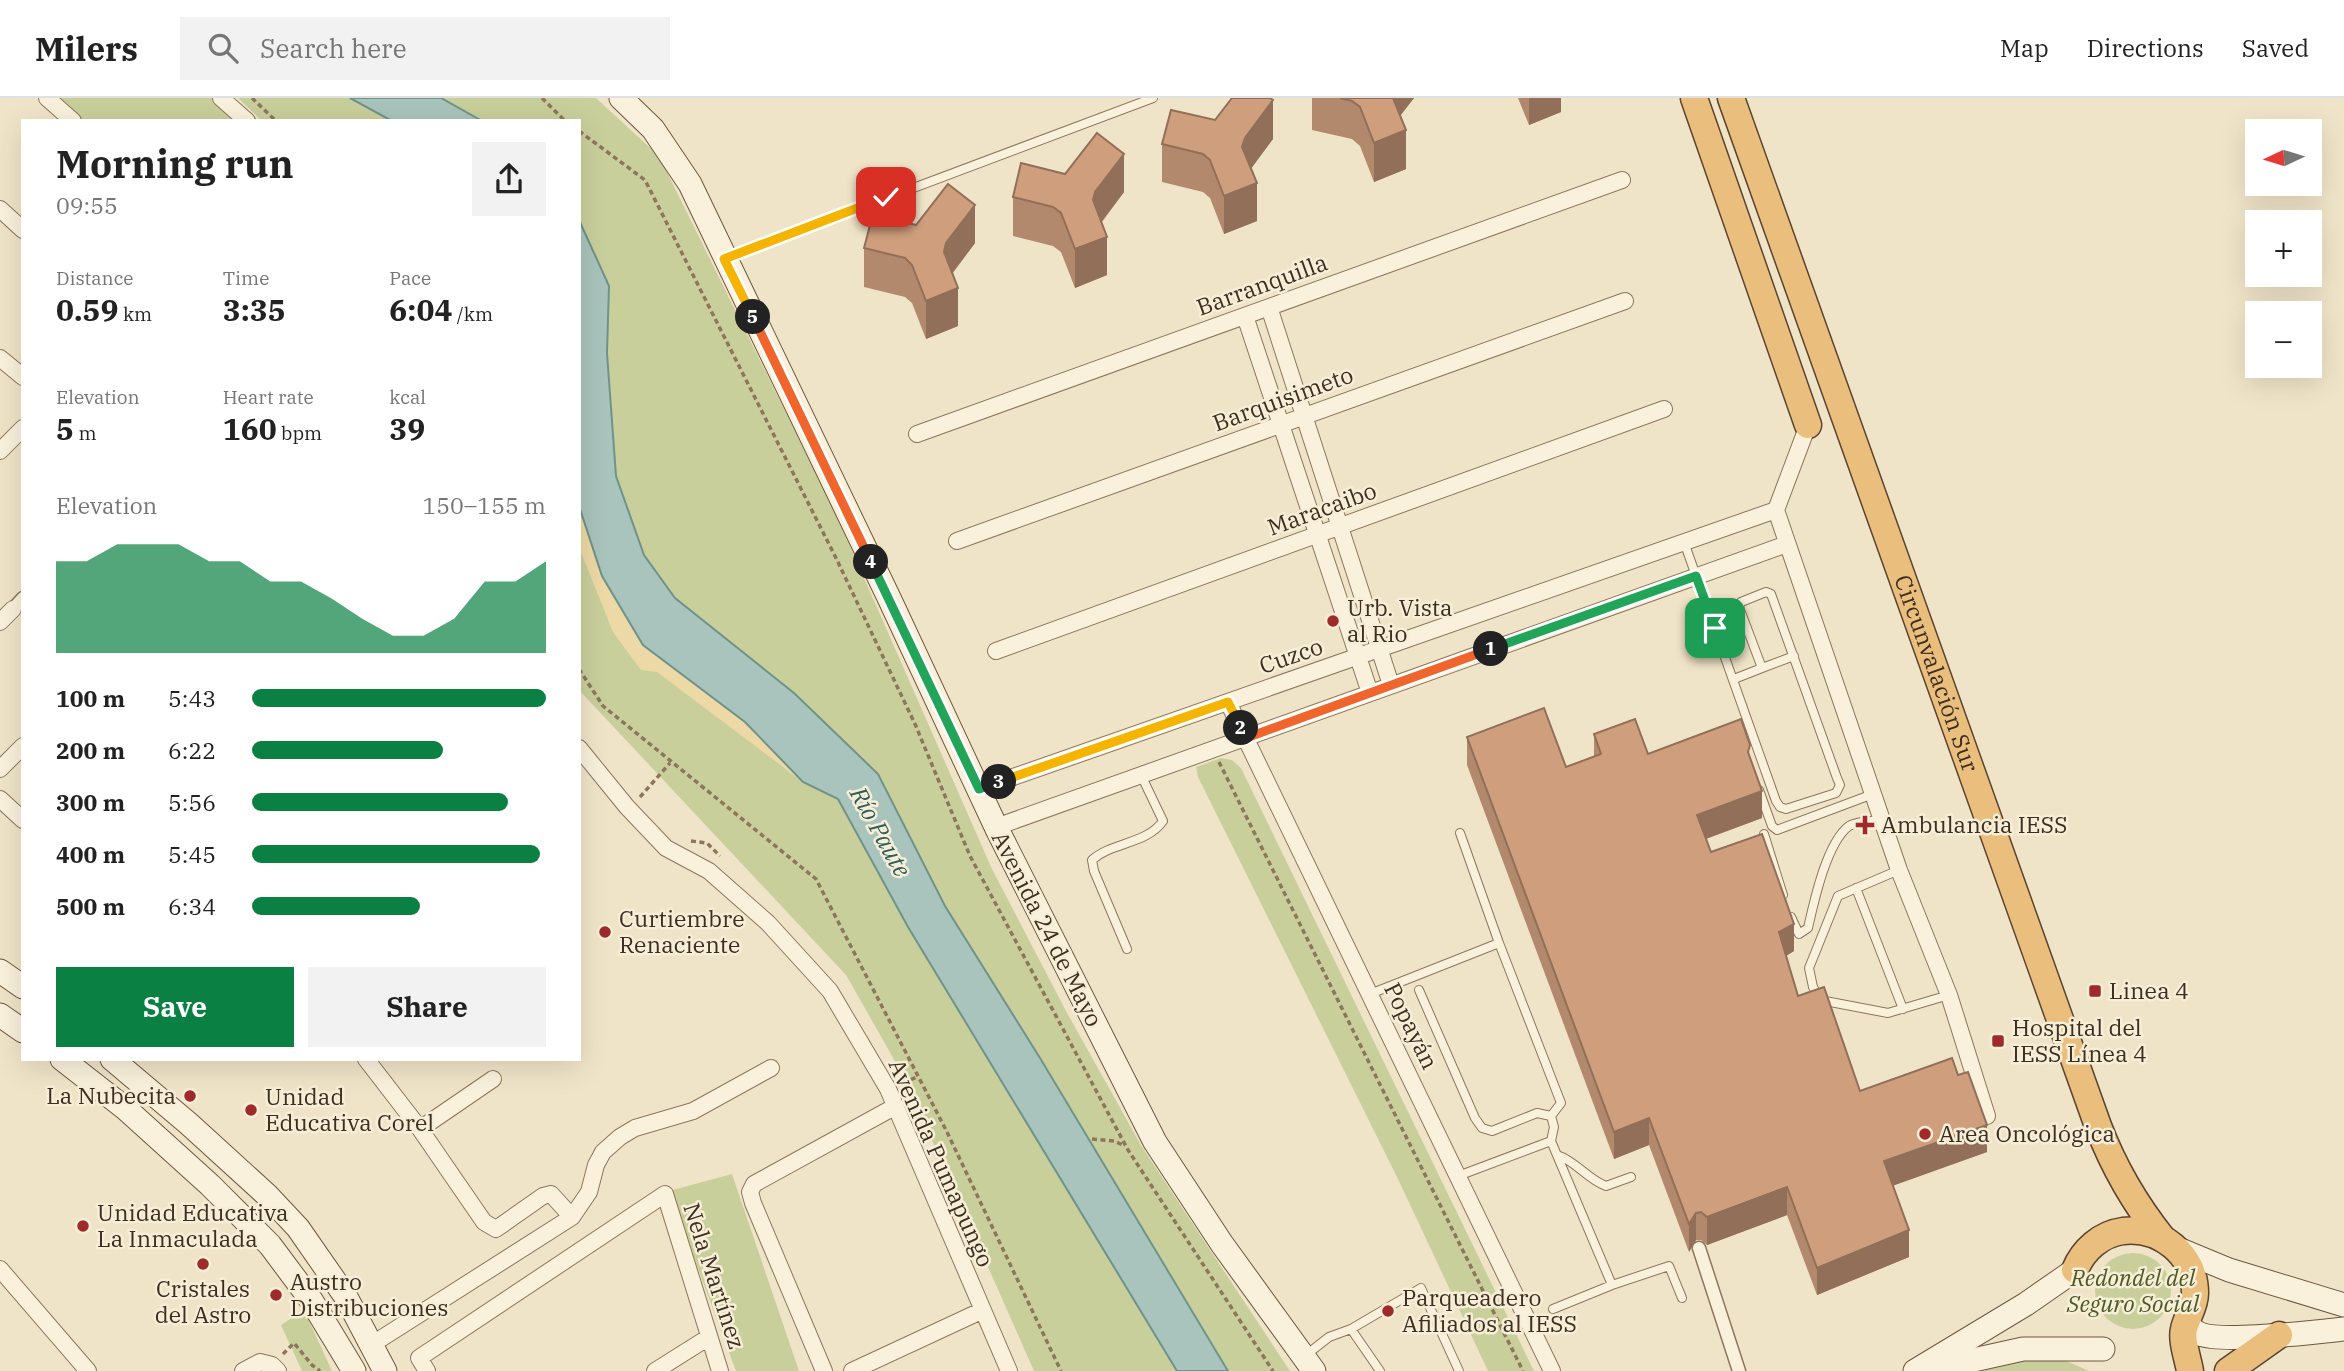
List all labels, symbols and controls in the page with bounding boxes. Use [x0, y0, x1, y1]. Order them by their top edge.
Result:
search box [180, 17, 670, 80]
text: Milers [35, 27, 138, 70]
icon: search [204, 29, 242, 67]
text: Search here [260, 31, 407, 65]
text: Map [2000, 32, 2049, 64]
text: Directions [2087, 32, 2204, 64]
text: Saved [2242, 32, 2309, 64]
north arrow [2245, 119, 2322, 196]
map controls [2245, 119, 2322, 378]
text: Morning run [56, 139, 294, 188]
button: share [472, 142, 546, 216]
pin [856, 167, 916, 227]
icon: check [867, 178, 905, 216]
text: 09:55 [56, 190, 118, 220]
button: + [2245, 210, 2322, 287]
street label: Barranquilla [1192, 247, 1331, 322]
text: Distance [56, 266, 134, 290]
text: Time [223, 266, 269, 290]
text: Pace [389, 266, 431, 290]
text: 0.59 [56, 290, 118, 329]
text: 3:35 [223, 290, 286, 329]
text: 6:04 [389, 290, 452, 329]
pin: 5 [736, 300, 770, 334]
button: − [2245, 301, 2322, 378]
text: km [118, 302, 152, 326]
text: /km [452, 302, 493, 326]
text: 5 [747, 304, 758, 328]
street label: Barquisimeto [1208, 359, 1357, 437]
text: Elevation [56, 385, 140, 409]
text: Heart rate [223, 385, 314, 409]
text: kcal [389, 385, 426, 409]
text: 5 [56, 409, 74, 448]
text: 160 [223, 409, 277, 448]
text: 39 [389, 409, 425, 448]
text: m [74, 421, 97, 445]
text: bpm [277, 421, 322, 445]
street label: Maracaibo [1263, 474, 1380, 542]
text: Elevation [56, 490, 157, 520]
text: 150–155 m [422, 490, 546, 520]
pin: 4 [854, 545, 888, 580]
text: 4 [865, 549, 876, 573]
street label: Circunvalación Sur [1888, 571, 1986, 776]
place label: Urb. Vista al Rio [1347, 592, 1452, 648]
pin [1685, 598, 1745, 658]
icon: arrive [1696, 609, 1734, 647]
marker: Urb. Vista al Rio [1325, 613, 1341, 629]
street label: Cuzco [1255, 630, 1326, 680]
pin: 1 [1474, 632, 1508, 666]
text: 1 [1485, 636, 1496, 660]
text: 100 m [56, 683, 125, 713]
text: 5:43 [168, 683, 216, 713]
pin: 2 [1224, 710, 1258, 746]
text: 2 [1235, 715, 1246, 739]
text: 200 m [56, 735, 125, 765]
text: 6:22 [168, 735, 216, 765]
pin: 3 [982, 764, 1016, 800]
text: 3 [993, 769, 1004, 793]
water label: Río Paute [843, 780, 919, 883]
text: 300 m [56, 787, 125, 817]
text: 5:56 [168, 787, 216, 817]
place label: Ambulancia IESS [1881, 809, 2067, 839]
marker: Ambulancia IESS [1855, 815, 1875, 835]
street label: Avenida 24 de Mayo [986, 826, 1110, 1031]
text: 400 m [56, 839, 125, 869]
text: 5:45 [168, 839, 216, 869]
text: 500 m [56, 891, 125, 921]
text: 6:34 [168, 891, 216, 921]
place label: Curtiembre Renaciente [619, 903, 744, 959]
marker: Curtiembre Renaciente [597, 924, 613, 940]
button: Save [56, 967, 294, 1047]
button: Share [308, 967, 546, 1047]
place label: Linea 4 [2109, 975, 2189, 1005]
street label: Popayán [1378, 977, 1446, 1074]
marker: Linea 4 [2087, 983, 2103, 999]
place label: Hospital del IESS Línea 4 [2012, 1012, 2147, 1068]
marker: Hospital del IESS Línea 4 [1990, 1033, 2006, 1049]
street label: Avenida Pumapungo [882, 1054, 1001, 1271]
place label: La Nubecita [46, 1080, 176, 1110]
place label: Unidad Educativa Corel [265, 1081, 434, 1137]
marker: La Nubecita [182, 1088, 198, 1104]
marker: Unidad Educativa Corel [243, 1102, 259, 1118]
place label: Area Oncológica [1939, 1118, 2115, 1148]
marker: Area Oncológica [1917, 1126, 1933, 1142]
place label: Unidad Educativa La Inmaculada [97, 1197, 288, 1253]
street label: Nela Martínez [677, 1199, 753, 1353]
marker: Unidad Educativa La Inmaculada [75, 1218, 91, 1234]
marker: Cristales del Astro [195, 1256, 211, 1272]
park label: Redondel del Seguro Social [2066, 1262, 2200, 1318]
place label: Austro Distribuciones [290, 1266, 448, 1322]
place label: Cristales del Astro [155, 1273, 251, 1329]
place label: Parqueadero Afiliados al IESS [1402, 1282, 1577, 1338]
marker: Austro Distribuciones [268, 1287, 284, 1303]
marker: Parqueadero Afiliados al IESS [1380, 1303, 1396, 1319]

